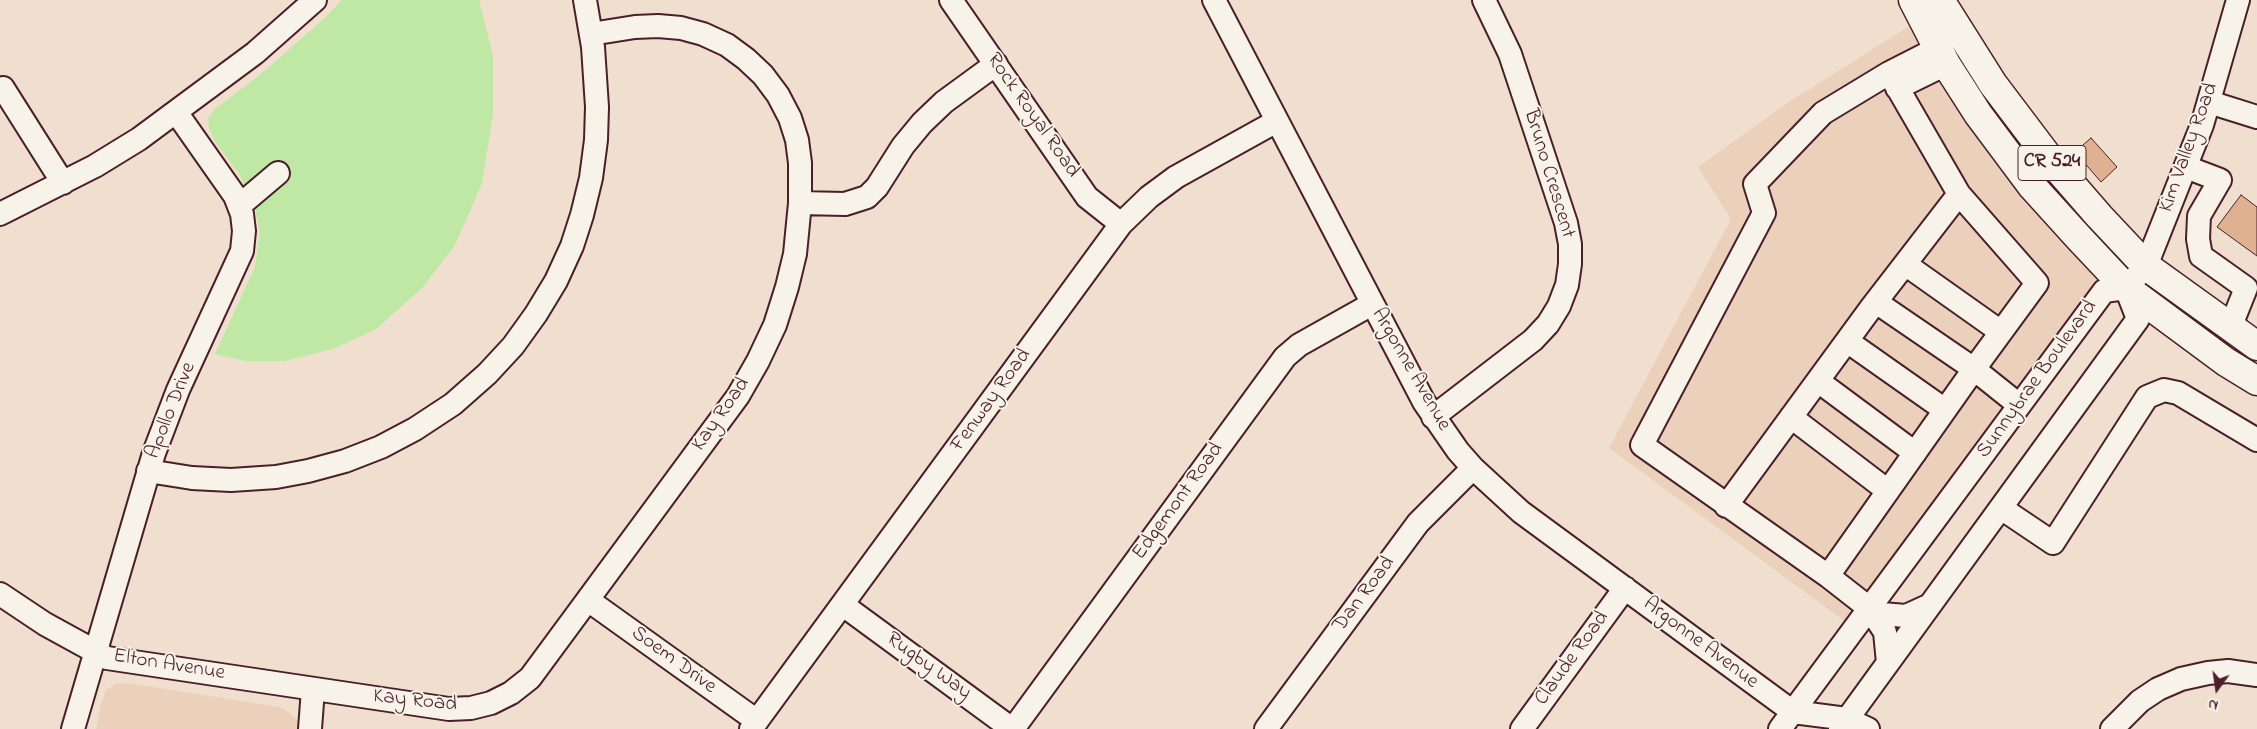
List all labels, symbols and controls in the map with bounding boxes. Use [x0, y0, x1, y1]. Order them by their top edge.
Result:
street label: Rock Royal Road [980, 49, 1084, 183]
street label: Kim Valley Road [2155, 80, 2225, 216]
street label: Bruno Crescent [1516, 107, 1580, 241]
road number: CR 524 [2018, 146, 2086, 180]
street label: Sunnybrae Boulevard [1972, 296, 2104, 464]
street label: Argonne Avenue [1365, 304, 1455, 436]
street label: Fenway Road [946, 345, 1038, 457]
street label: Apollo Drive [141, 359, 203, 463]
street label: Kay Road [688, 373, 756, 457]
street label: Edgemont Road [1128, 438, 1230, 566]
street label: Dan Road [1328, 552, 1402, 638]
street label: Argonne Avenue [1637, 592, 1763, 696]
street label: Claude Road [1530, 607, 1616, 711]
street label: Soem Drive [625, 622, 721, 700]
street label: Rugby Way [880, 628, 976, 706]
street label: Elton Avenue [111, 645, 227, 687]
north arrow [2192, 664, 2242, 714]
street label: Kay Road [372, 685, 458, 719]
text: N [2206, 693, 2220, 715]

